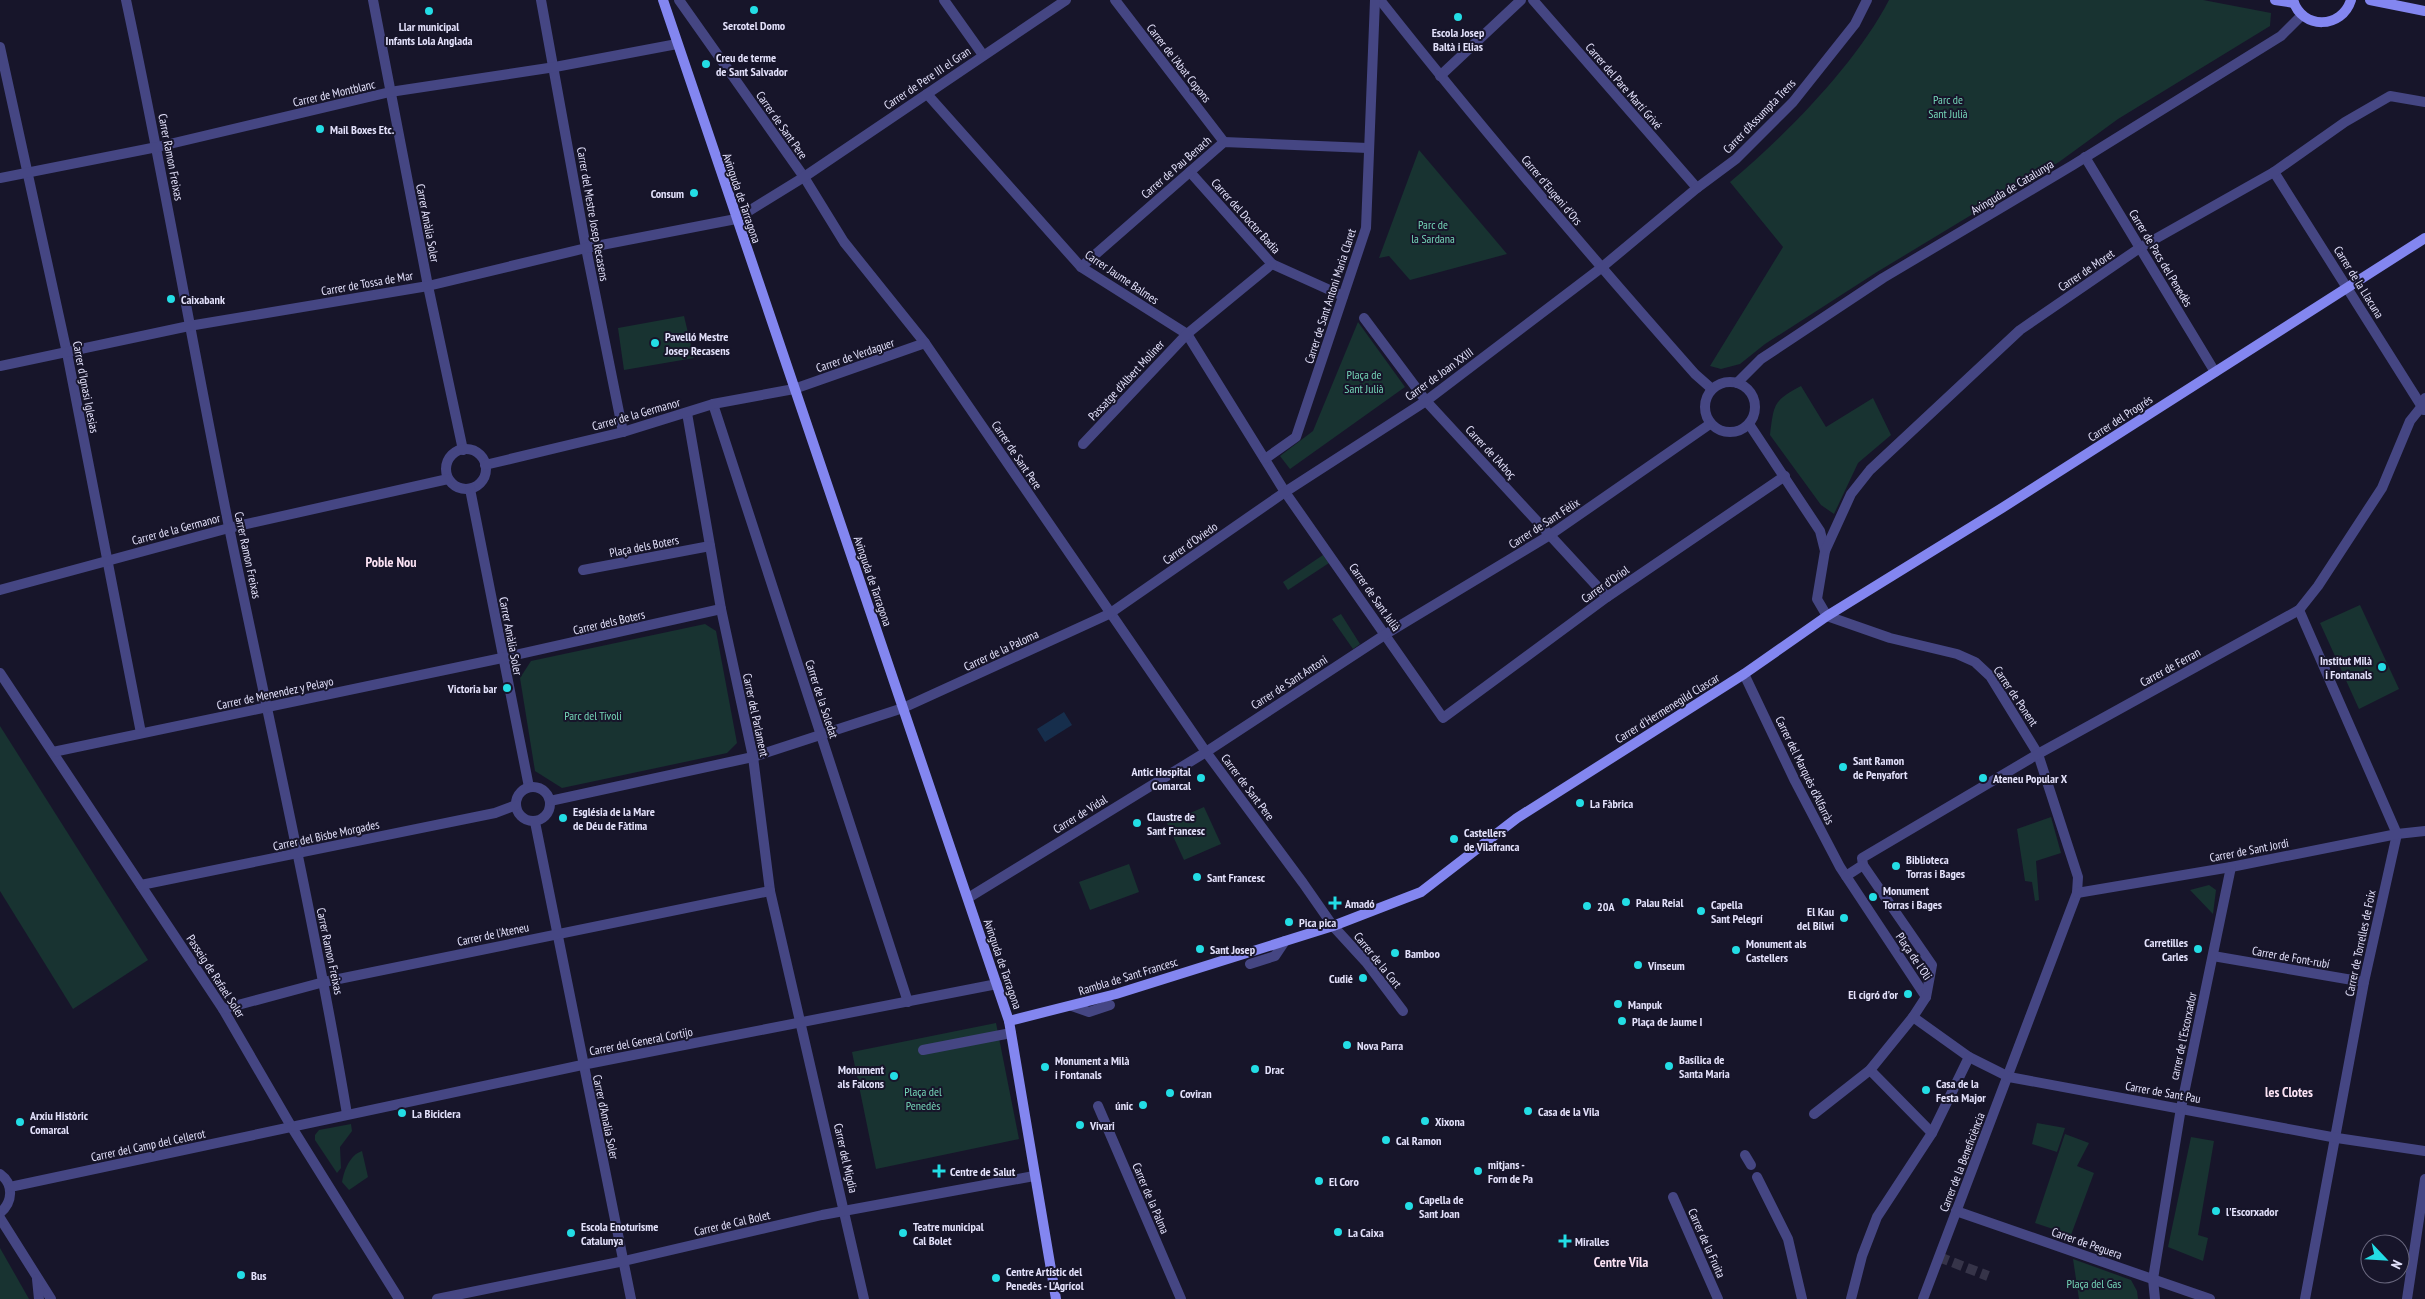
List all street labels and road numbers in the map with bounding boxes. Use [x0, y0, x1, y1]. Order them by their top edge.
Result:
street label: Carrer de l'Abat Copons [1144, 21, 1214, 105]
street label: Carrer del Pare Martí Grivé [1582, 40, 1666, 132]
street label: Carrer de Pere III el Gran [881, 43, 973, 113]
street label: Carrer de Montblanc [291, 76, 377, 110]
street label: Carrer d'Assumpta Trens [1720, 76, 1798, 156]
street label: Carrer de Sant Pere [753, 88, 811, 162]
street label: Carrer Ramon Freixas [155, 112, 187, 202]
street label: Carrer de Pau Benach [1138, 132, 1214, 202]
street label: Carrer del Mestre Josep Recasens [574, 146, 612, 282]
street label: Avinguda de Tarragona [720, 151, 764, 245]
street label: Carrer d'Eugeni d'Ors [1518, 152, 1586, 228]
street label: Avinguda de Catalunya [1968, 156, 2056, 218]
street label: Carrer del Doctor Badia [1208, 175, 1284, 257]
street label: Carrer Amàlia Soler [413, 183, 443, 264]
street label: Carrer de Pacs del Penedès [2126, 207, 2196, 309]
street label: Carrer de Sant Antoni Maria Claret [1301, 226, 1359, 365]
street label: Carrer de la Llacuna [2331, 243, 2387, 321]
street label: Carrer de Moret [2055, 245, 2118, 294]
street label: Carrer Jaume Balmes [1082, 247, 1162, 307]
street label: Carrer de Tossa de Mar [320, 267, 415, 298]
street label: Carrer de Verdaguer [814, 334, 897, 375]
street label: Passatge d'Albert Moliner [1085, 336, 1168, 423]
street label: Carrer d'Ignasi Iglesias [70, 340, 102, 434]
street label: Carrer de Joan XXIII [1402, 344, 1476, 404]
street label: Carrer del Progrés [2085, 392, 2155, 444]
street label: Carrer de la Germanor [590, 394, 682, 434]
street label: Carrer de Sant Pere [989, 418, 1045, 492]
street label: Carrer de l'Arboç [1462, 422, 1520, 482]
street label: Carrer de Sant Fèlix [1506, 494, 1582, 551]
street label: Carrer de la Germanor [130, 510, 223, 548]
street label: Carrer Ramon Freixas [231, 510, 265, 600]
street label: Carrer d'Oviedo [1160, 519, 1220, 567]
street label: Plaça dels Boters [608, 532, 680, 560]
street label: Avinguda de Tarragona [851, 534, 895, 628]
street label: Carrer de Sant Julià [1346, 560, 1404, 634]
street label: Carrer d'Oriol [1578, 562, 1632, 606]
street label: Carrer Amàlia Soler [496, 596, 526, 677]
street label: Carrer dels Boters [572, 606, 646, 638]
street label: Carrer de la Paloma [961, 626, 1041, 674]
street label: Carrer de Ferran [2137, 644, 2203, 690]
street label: Carrer de Sant Antoni [1248, 652, 1330, 712]
street label: Carrer de la Soledat [802, 658, 842, 741]
street label: Carrer de Ponent [1990, 663, 2042, 729]
street label: Carrer d'Hermenegild Clascar [1612, 669, 1723, 746]
street label: Carrer del Parlament [740, 672, 772, 759]
street label: Carrer de Menendez y Pelayo [215, 673, 335, 713]
street label: Carrer del Marquès d'Alfarràs [1772, 713, 1838, 827]
street label: Carrer de Sant Pere [1218, 751, 1278, 823]
street label: Carrer de Vidal [1050, 791, 1110, 836]
street label: Carrer del Bisbe Morgades [271, 816, 381, 854]
street label: Carrer de Sant Jordi [2208, 835, 2290, 865]
street label: Carrer de Torrelles de Foix [2341, 888, 2379, 998]
street label: Carrer Ramon Freixas [313, 906, 347, 996]
street label: Avinguda de Tarragona [981, 917, 1025, 1011]
street label: Carrer de l'Ateneu [456, 919, 530, 949]
street label: Carrer de la Cort [1351, 929, 1406, 992]
street label: Plaça de l'Oli [1893, 929, 1935, 983]
street label: Passeig de Rafael Soler [184, 932, 249, 1021]
street label: Carrer de Font-rubí [2251, 943, 2331, 971]
street label: Rambla de Sant Francesc [1076, 954, 1180, 998]
street label: carrer de l'Escorxador [2166, 990, 2200, 1081]
street label: Carrer del General Cortijo [588, 1024, 694, 1058]
street label: Carrer d'Amalia Soler [590, 1073, 622, 1161]
street label: Carrer de Sant Pau [2124, 1078, 2202, 1106]
street label: Carrer de la Beneficiència [1936, 1110, 1988, 1214]
street label: Carrer del Migdia [831, 1122, 861, 1194]
street label: Carrer del Camp del Cellerot [89, 1125, 207, 1164]
street label: Carrer de la Palma [1129, 1160, 1173, 1236]
street label: Carrer de la Fruita [1685, 1206, 1729, 1280]
street label: Carrer de Cal Bolet [693, 1207, 772, 1239]
street label: Carrer de Peguera [2050, 1224, 2124, 1262]

